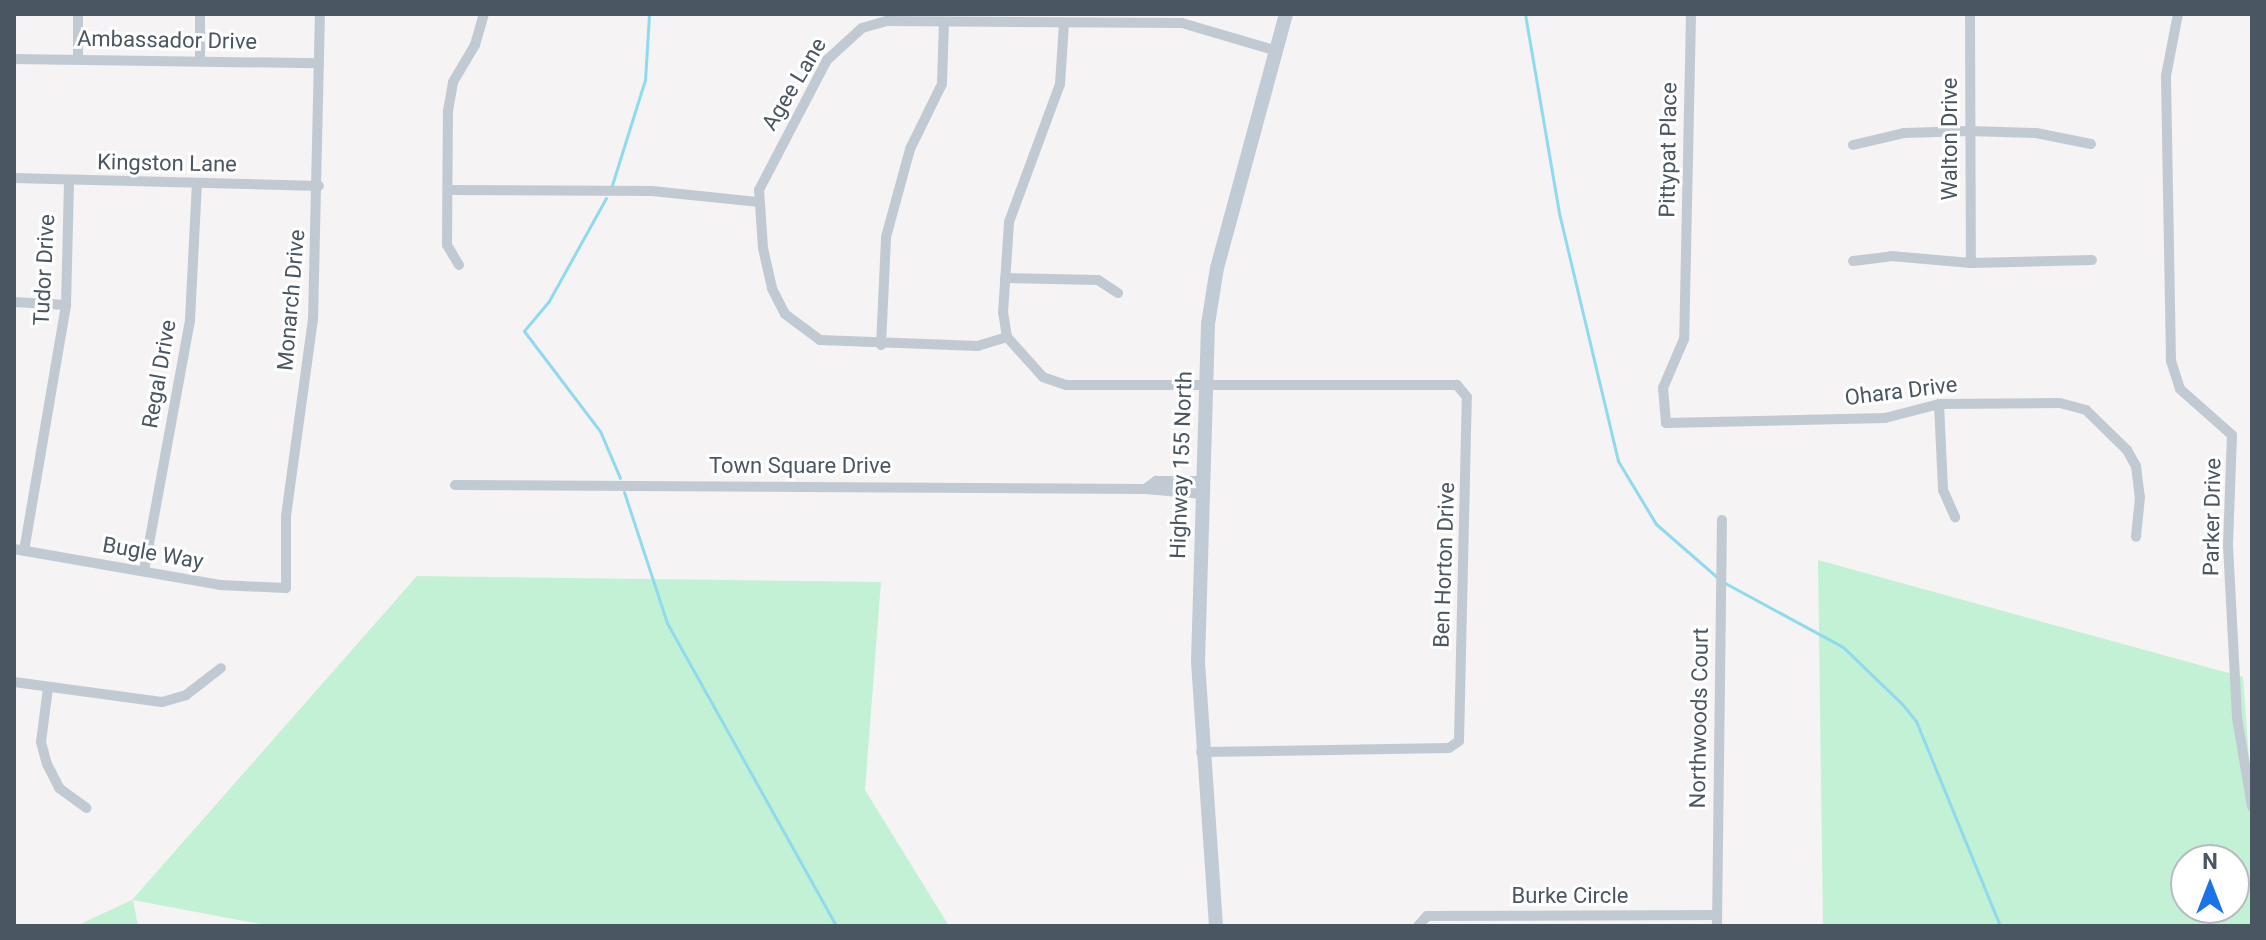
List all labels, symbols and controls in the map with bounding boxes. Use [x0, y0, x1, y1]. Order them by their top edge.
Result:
street label: Ambassador Drive [77, 25, 257, 55]
street label: Agee Lane [756, 33, 832, 135]
street label: Walton Drive [1937, 77, 1963, 201]
street label: Pittypat Place [1654, 82, 1682, 218]
street label: Kingston Lane [97, 149, 237, 177]
street label: Tudor Drive [28, 214, 60, 326]
street label: Monarch Drive [272, 228, 310, 372]
street label: Regal Drive [136, 318, 182, 430]
street label: Highway 155 North [1165, 371, 1197, 559]
street label: Ohara Drive [1843, 371, 1959, 411]
street label: Town Square Drive [709, 453, 891, 479]
street label: Parker Drive [2198, 458, 2226, 576]
street label: Ben Horton Drive [1428, 482, 1460, 648]
street label: Bugle Way [100, 531, 206, 575]
street label: Northwoods Court [1684, 627, 1714, 809]
north arrow [2170, 844, 2250, 924]
text: N [2202, 849, 2218, 874]
street label: Burke Circle [1512, 883, 1628, 909]

